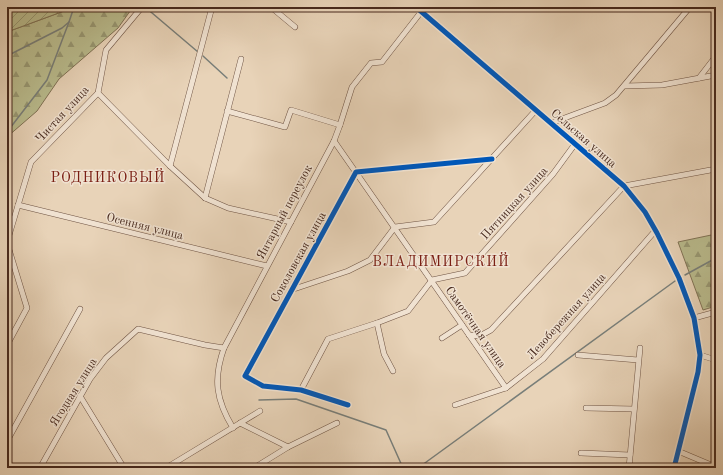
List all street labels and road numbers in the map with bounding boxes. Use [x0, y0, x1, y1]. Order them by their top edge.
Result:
street label: Чистая улица [34, 84, 92, 145]
street label: Сельская улица [548, 107, 619, 170]
street label: Янтарный переулок [255, 163, 315, 262]
street label: Пятницкая улица [479, 165, 550, 242]
street label: Соколовская улица [269, 210, 329, 305]
street label: Осенняя улица [105, 212, 185, 242]
street label: Левобережная улица [525, 271, 608, 362]
street label: Самотёчная улица [442, 284, 508, 371]
street label: Ягодная улица [48, 356, 100, 429]

